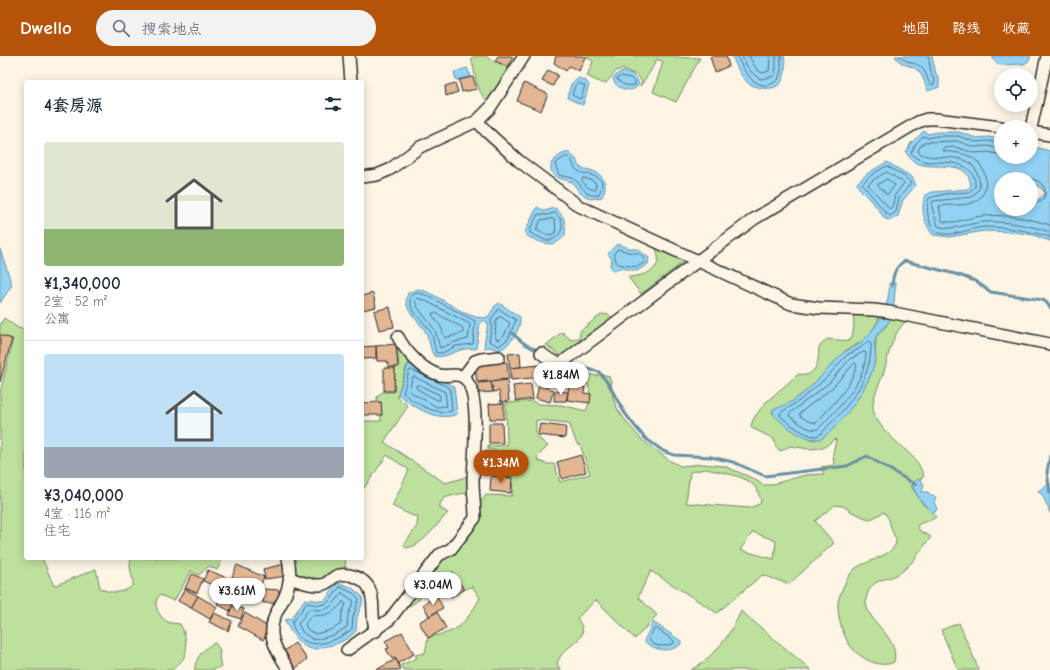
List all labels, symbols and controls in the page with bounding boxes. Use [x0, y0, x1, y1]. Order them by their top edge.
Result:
search box [96, 10, 376, 46]
text: Dwello [20, 17, 72, 39]
icon: search [110, 17, 132, 39]
text: 搜索地点 [142, 20, 202, 38]
text: 地图 [902, 20, 930, 37]
text: 路线 [952, 20, 980, 37]
text: 收藏 [1002, 20, 1030, 37]
map controls [994, 68, 1038, 216]
button: locate [994, 68, 1038, 112]
icon: filters [322, 93, 344, 115]
text: 4套房源 [44, 96, 103, 115]
button: + [994, 120, 1038, 164]
icon: home [158, 168, 230, 240]
button: − [994, 172, 1038, 216]
text: ¥1,340,000 [44, 274, 121, 293]
text: 2室 · 52 m² [44, 294, 107, 309]
text: 公寓 [44, 311, 70, 326]
pin: ¥1.84M [528, 362, 594, 396]
text: ¥1.84M [542, 367, 580, 382]
icon: home [158, 380, 230, 452]
pin: ¥1.34M [468, 450, 534, 484]
text: ¥1.34M [483, 455, 519, 470]
text: ¥3,040,000 [44, 486, 124, 505]
text: 4室 · 116 m² [44, 506, 110, 521]
text: 住宅 [44, 523, 70, 538]
pin: ¥3.04M [400, 572, 466, 606]
text: ¥3.04M [413, 577, 453, 592]
pin: ¥3.61M [204, 578, 270, 612]
text: ¥3.61M [218, 583, 256, 598]

